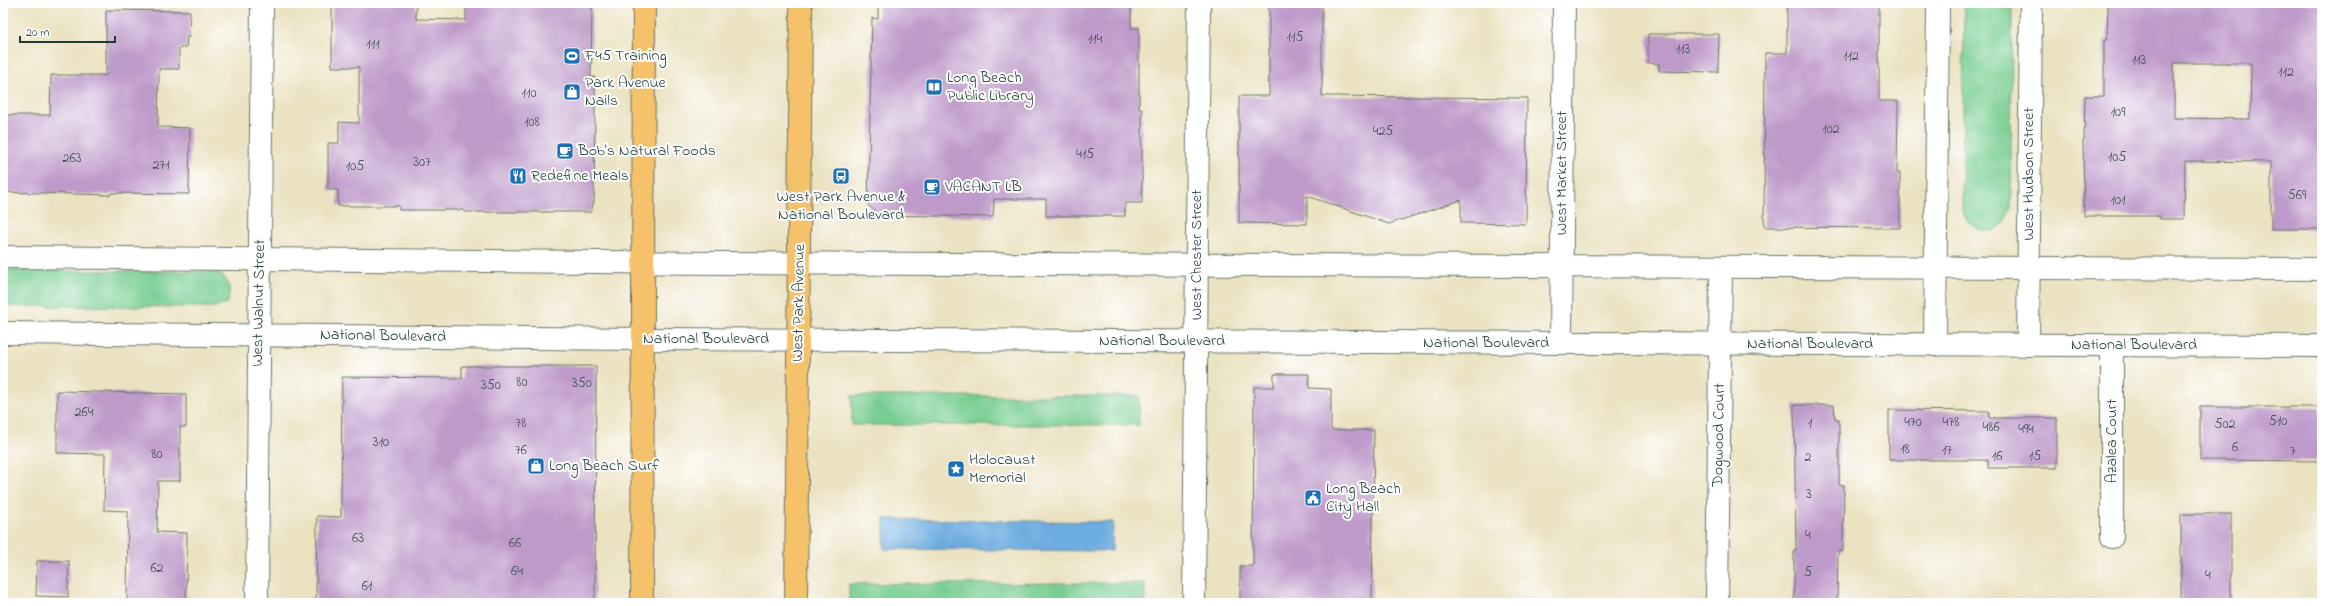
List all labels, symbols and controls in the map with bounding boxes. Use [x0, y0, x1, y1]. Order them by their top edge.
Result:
scale bar [20, 18, 115, 44]
text: 20 m [26, 24, 49, 42]
house number: 115 [1287, 27, 1303, 48]
house number: 114 [1088, 29, 1103, 50]
house number: 111 [366, 34, 380, 55]
house number: 113 [1676, 39, 1691, 60]
place label: F45 Training [584, 44, 667, 68]
sports icon: F45 Training [562, 46, 582, 66]
house number: 112 [1843, 46, 1859, 67]
house number: 113 [2132, 50, 2147, 71]
house number: 112 [2278, 62, 2294, 83]
place label: Long Beach Public Library [947, 66, 1034, 108]
place label: Park Avenue Nails [585, 71, 667, 113]
library icon: Long Beach Public Library [924, 77, 944, 97]
shop icon: Park Avenue Nails [562, 82, 582, 102]
house number: 110 [522, 83, 536, 104]
house number: 109 [2111, 102, 2126, 123]
street label: West Hudson Street [2017, 107, 2041, 241]
street label: West Market Street [1550, 110, 1574, 235]
house number: 108 [524, 112, 540, 133]
house number: 102 [1822, 119, 1840, 140]
house number: 425 [1373, 121, 1393, 142]
place label: Bob's Natural Foods [577, 139, 716, 163]
cafe icon: Bob's Natural Foods [555, 141, 575, 161]
house number: 415 [1076, 144, 1094, 165]
house number: 105 [2108, 147, 2126, 168]
house number: 263 [63, 148, 82, 169]
house number: 307 [413, 152, 431, 173]
house number: 271 [152, 155, 170, 176]
house number: 105 [346, 156, 364, 177]
place label: Redefine Meals [531, 164, 629, 188]
restaurant icon: Redefine Meals [508, 166, 528, 186]
bus stop icon: West Park Avenue & National Boulevard [831, 166, 851, 186]
place label: VACANT LB [944, 175, 1022, 199]
cafe icon: VACANT LB [922, 177, 942, 197]
place label: West Park Avenue & National Boulevard [776, 185, 906, 227]
house number: 569 [2288, 185, 2307, 206]
street label: West Chester Street [1185, 189, 1209, 320]
house number: 101 [2111, 190, 2126, 211]
street label: West Walnut Street [246, 238, 272, 367]
street label: West Park Avenue [786, 243, 812, 362]
street label: National Boulevard [320, 323, 446, 349]
street label: National Boulevard [643, 327, 769, 351]
street label: National Boulevard [1099, 329, 1225, 353]
street label: National Boulevard [1423, 331, 1549, 355]
street label: National Boulevard [1747, 332, 1873, 356]
street label: National Boulevard [2071, 333, 2197, 357]
house number: 80 [516, 372, 528, 393]
house number: 350 [572, 373, 592, 394]
house number: 350 [481, 375, 501, 396]
street label: Dogwood Court [1706, 382, 1732, 488]
street label: Azalea Court [2100, 398, 2124, 483]
house number: 264 [75, 402, 94, 423]
house number: 510 [2269, 411, 2287, 432]
house number: 470 [1904, 412, 1922, 433]
house number: 478 [1943, 412, 1959, 433]
house number: 78 [515, 413, 527, 434]
house number: 1 [1808, 413, 1813, 434]
house number: 502 [2214, 414, 2236, 435]
house number: 486 [1982, 417, 2000, 438]
house number: 494 [2018, 419, 2034, 440]
house number: 310 [373, 432, 389, 453]
house number: 6 [2232, 437, 2238, 458]
house number: 18 [1900, 439, 1910, 460]
house number: 76 [515, 440, 527, 461]
house number: 17 [1942, 440, 1952, 461]
house number: 7 [2290, 441, 2296, 462]
house number: 80 [151, 444, 163, 465]
house number: 16 [1992, 446, 2002, 467]
house number: 15 [2029, 446, 2041, 467]
house number: 2 [1805, 447, 1812, 468]
place label: Holocaust Memorial [969, 448, 1036, 490]
place label: Long Beach Surf [549, 454, 660, 478]
shop icon: Long Beach Surf [526, 456, 546, 476]
place icon: Holocaust Memorial [946, 459, 966, 479]
place label: Long Beach City Hall [1326, 477, 1401, 519]
house number: 3 [1806, 484, 1812, 505]
public building icon: Long Beach City Hall [1303, 488, 1323, 508]
house number: 4 [1805, 525, 1811, 546]
house number: 63 [352, 528, 364, 549]
house number: 66 [509, 533, 521, 554]
house number: 62 [150, 558, 164, 579]
house number: 64 [511, 561, 523, 582]
house number: 5 [1804, 562, 1812, 583]
house number: 4 [2205, 565, 2211, 586]
house number: 61 [362, 576, 373, 597]

